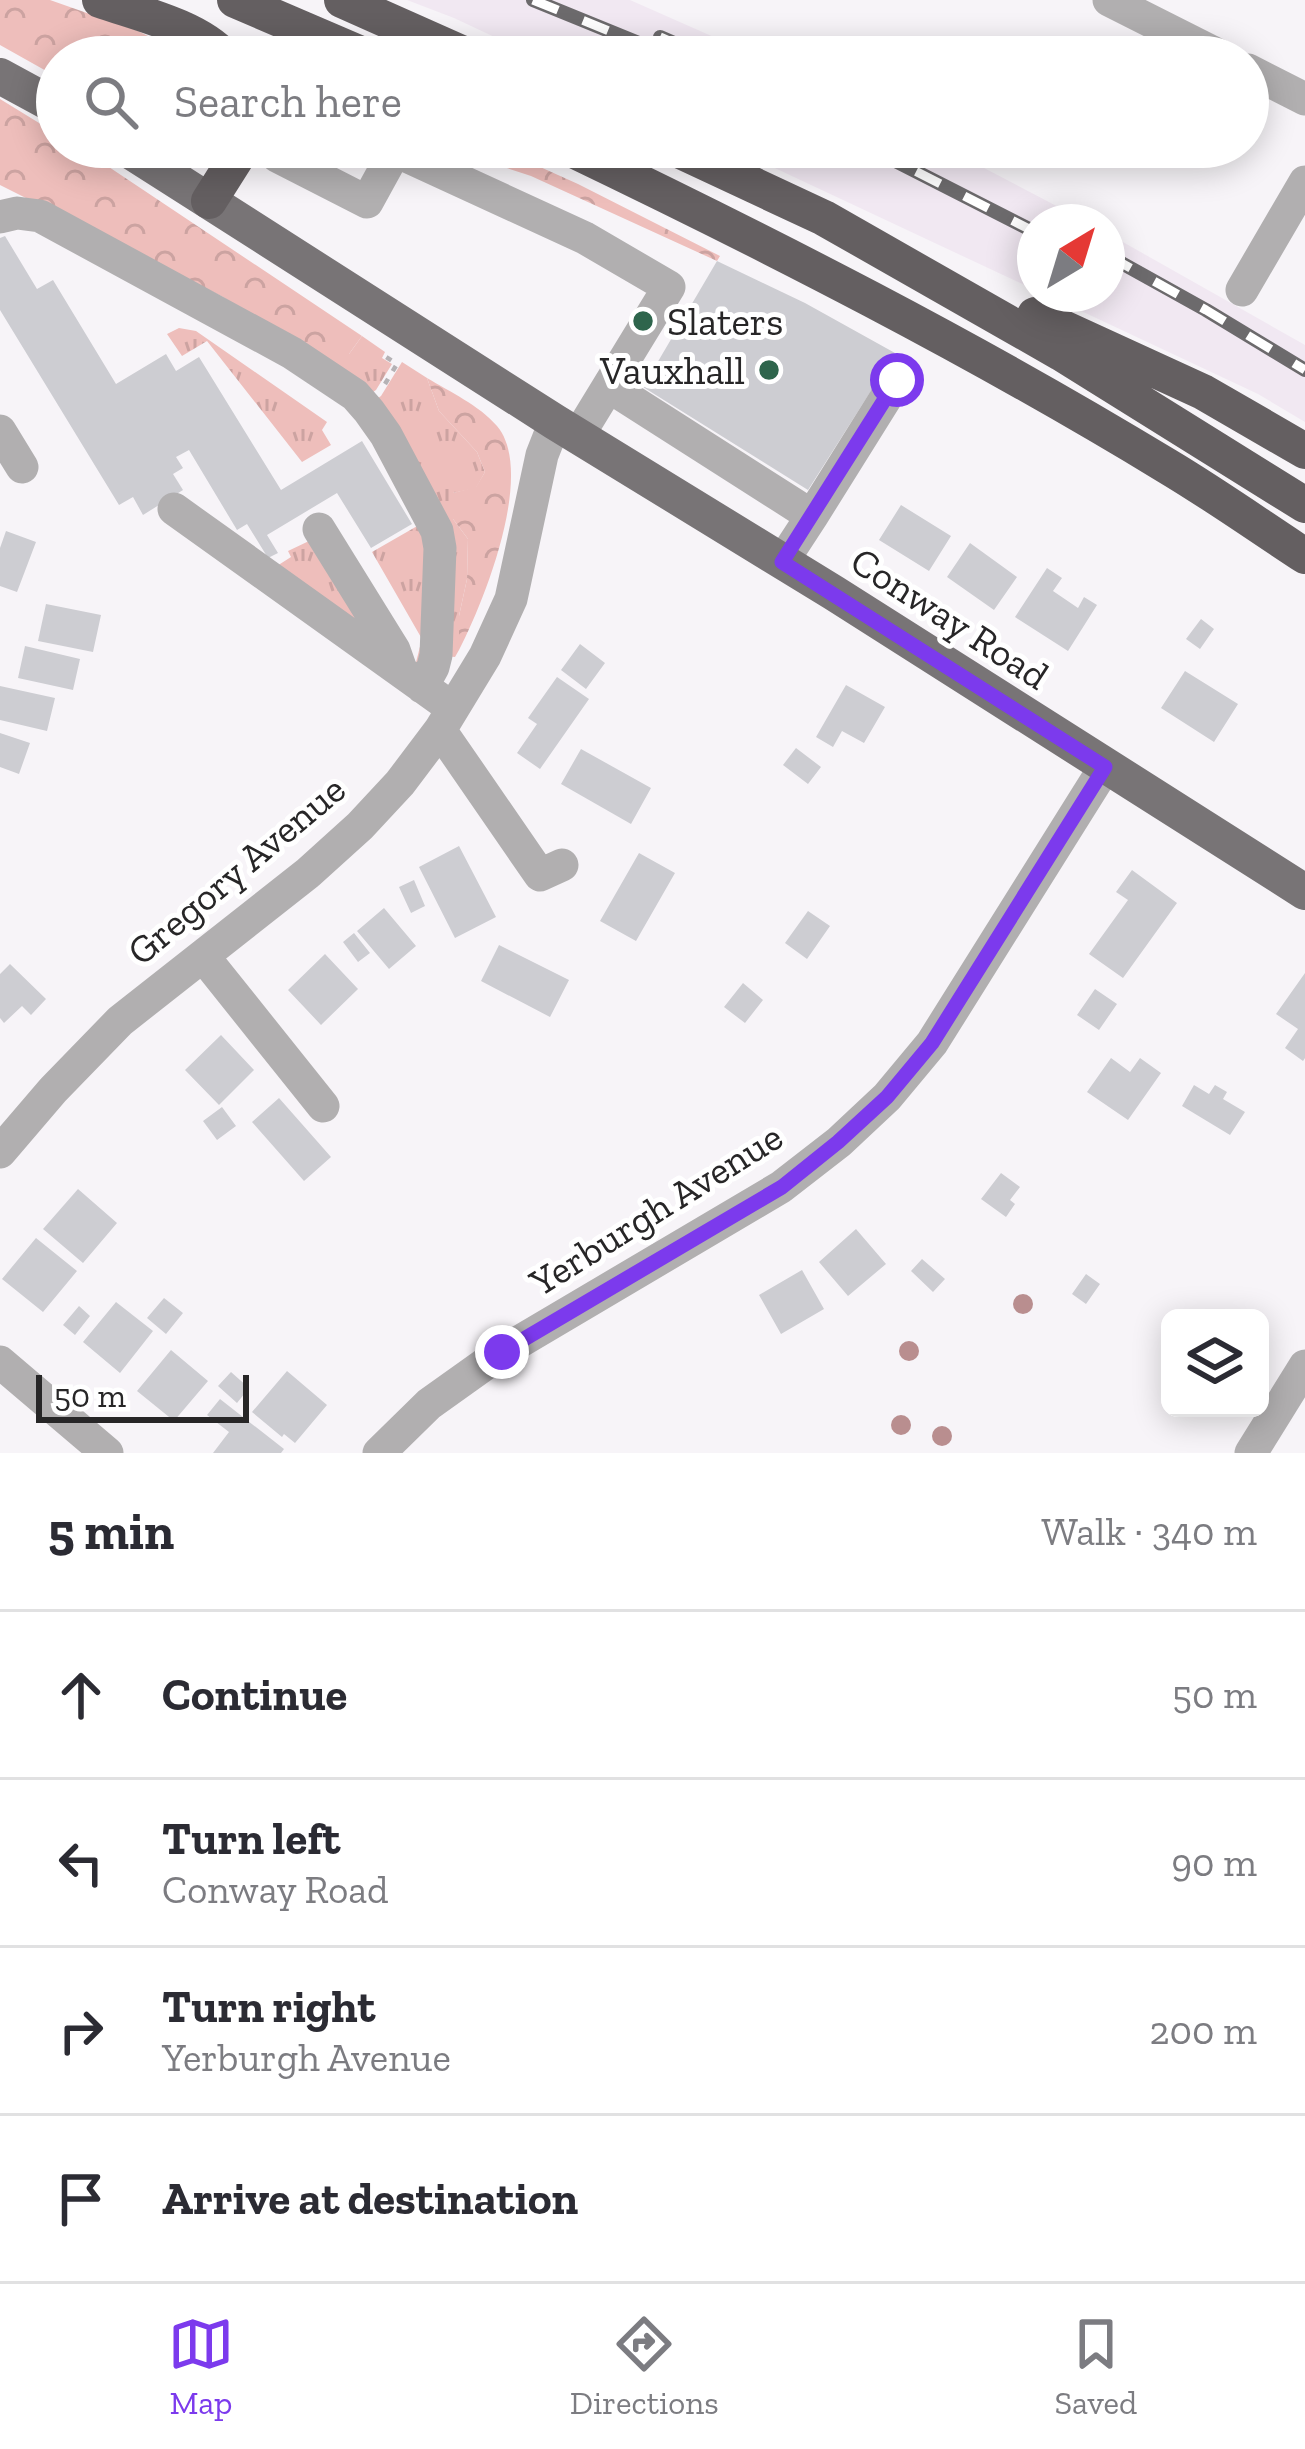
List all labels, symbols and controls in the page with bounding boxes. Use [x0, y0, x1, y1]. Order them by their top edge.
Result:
search box [36, 36, 1269, 168]
icon: search [78, 69, 144, 135]
text: Search here [174, 75, 402, 129]
north arrow [1017, 204, 1125, 312]
place label: Slaters [667, 298, 783, 345]
marker: Slaters [630, 308, 656, 334]
place label: Vauxhall [599, 347, 745, 394]
route start [870, 353, 924, 407]
marker: Vauxhall [756, 357, 782, 383]
street label: Conway Road [842, 537, 1058, 699]
street label: Gregory Avenue [118, 765, 354, 975]
street label: Yerburgh Avenue [520, 1113, 791, 1306]
map controls [1161, 1309, 1269, 1417]
button: layers [1161, 1309, 1269, 1417]
route end [475, 1325, 529, 1379]
scale bar [36, 1369, 249, 1422]
text: 50 m [54, 1376, 126, 1415]
text: 5 min [48, 1501, 174, 1562]
text: Walk · 340 m [1041, 1508, 1257, 1555]
icon: ahead [48, 1662, 114, 1728]
text: Continue [162, 1668, 347, 1722]
text: 50 m [1172, 1671, 1257, 1718]
text: Turn left [162, 1812, 340, 1866]
icon: left [48, 1830, 114, 1896]
text: 90 m [1171, 1839, 1257, 1886]
text: Conway Road [162, 1866, 388, 1913]
text: Turn right [162, 1980, 375, 2034]
icon: right [48, 1998, 114, 2064]
text: 200 m [1149, 2007, 1257, 2054]
text: Yerburgh Avenue [162, 2034, 451, 2081]
icon: arrive [48, 2166, 114, 2232]
text: Arrive at destination [162, 2172, 578, 2226]
tab: Map [168, 2311, 234, 2422]
tab: Directions [570, 2311, 719, 2422]
tab: Saved [1054, 2311, 1137, 2422]

